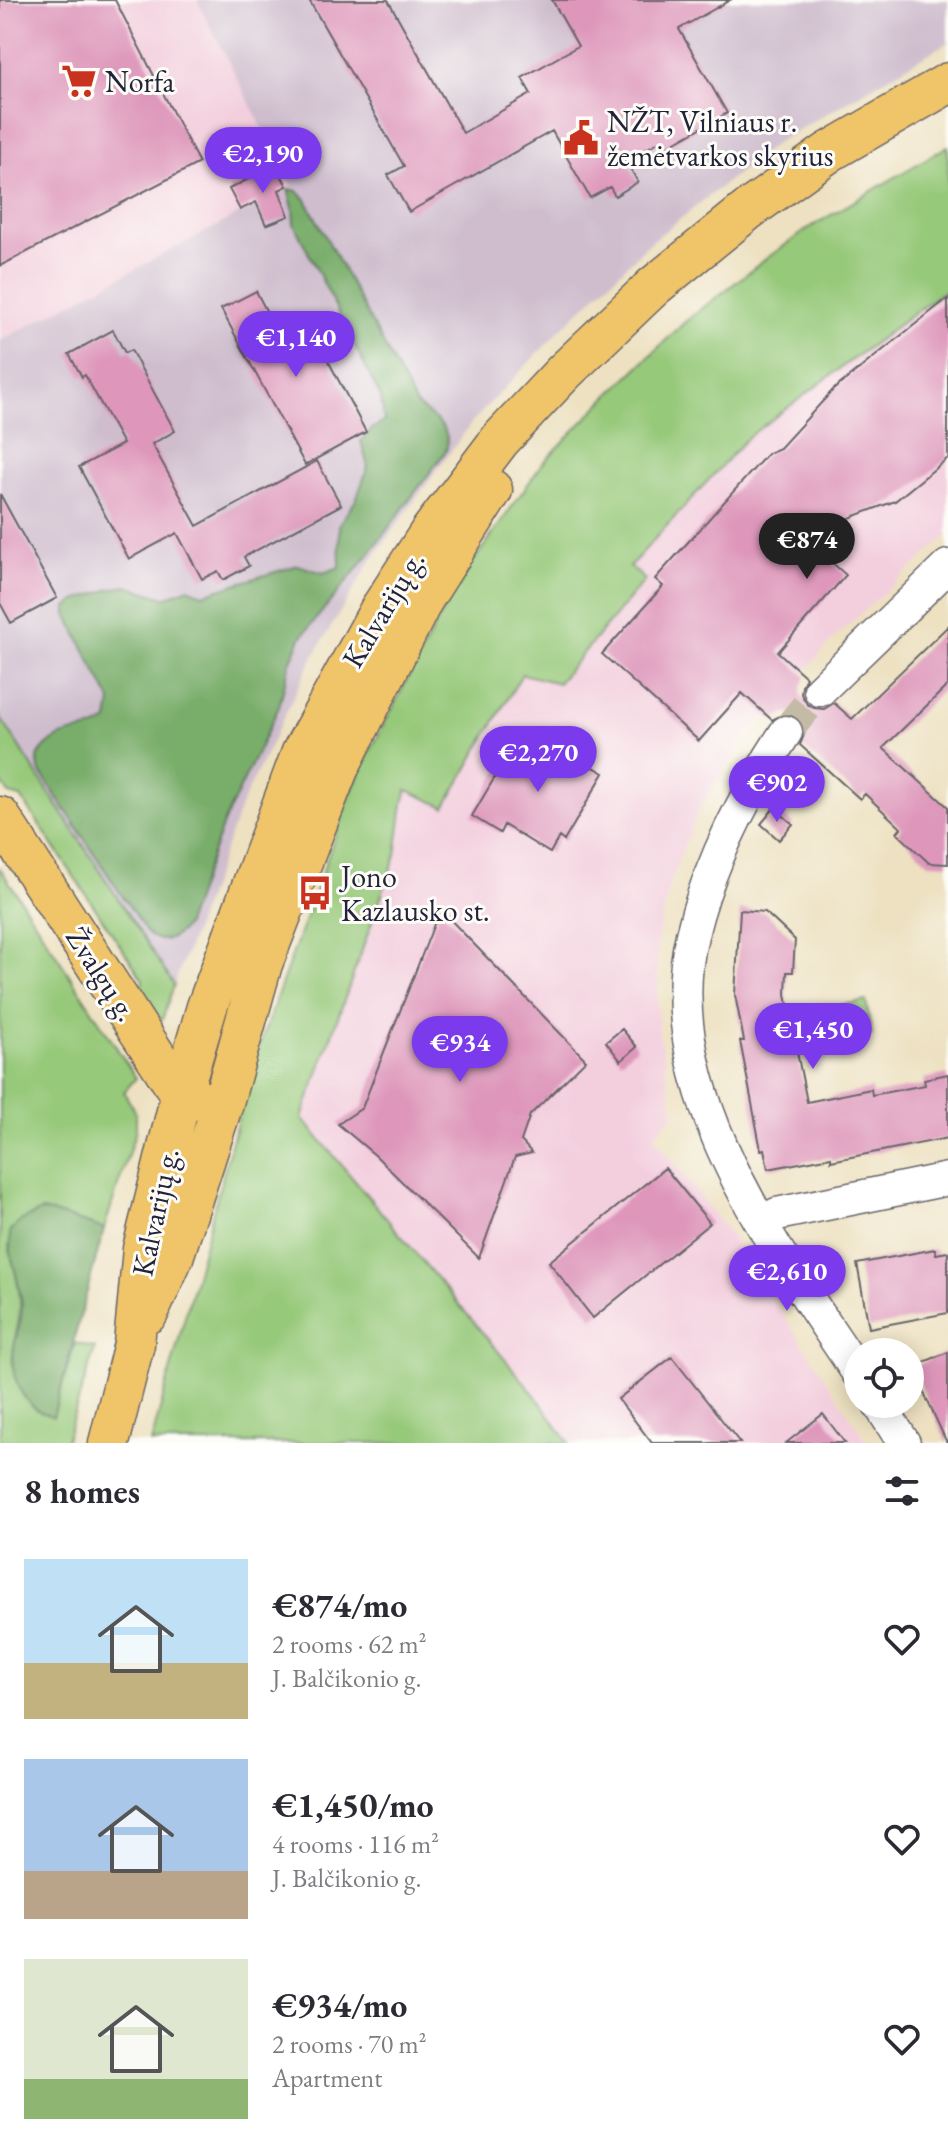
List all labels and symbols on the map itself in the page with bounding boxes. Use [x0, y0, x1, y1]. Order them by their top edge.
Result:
supermarket icon: Norfa [60, 62, 98, 100]
place label: Norfa [105, 62, 174, 101]
place label: NŽT, Vilniaus r. žemėtvarkos skyrius [607, 102, 834, 175]
public building icon: NŽT, Vilniaus r. žemėtvarkos skyrius [562, 119, 600, 157]
pin: €2,190 [198, 127, 328, 195]
pin: €1,140 [231, 311, 361, 379]
pin: €874 [760, 513, 854, 581]
street label: Kalvarijų g. [333, 543, 433, 675]
pin: €2,270 [473, 726, 603, 794]
pin: €902 [730, 756, 824, 824]
place label: Jono Kazlausko st. [338, 857, 490, 930]
bus stop icon: Jono Kazlausko st. [296, 874, 334, 912]
street label: Žvalgų g. [57, 919, 147, 1029]
pin: €1,450 [748, 1003, 878, 1071]
pin: €934 [413, 1016, 507, 1084]
street label: Kalvarijų g. [122, 1144, 188, 1280]
pin: €2,610 [722, 1245, 852, 1313]

